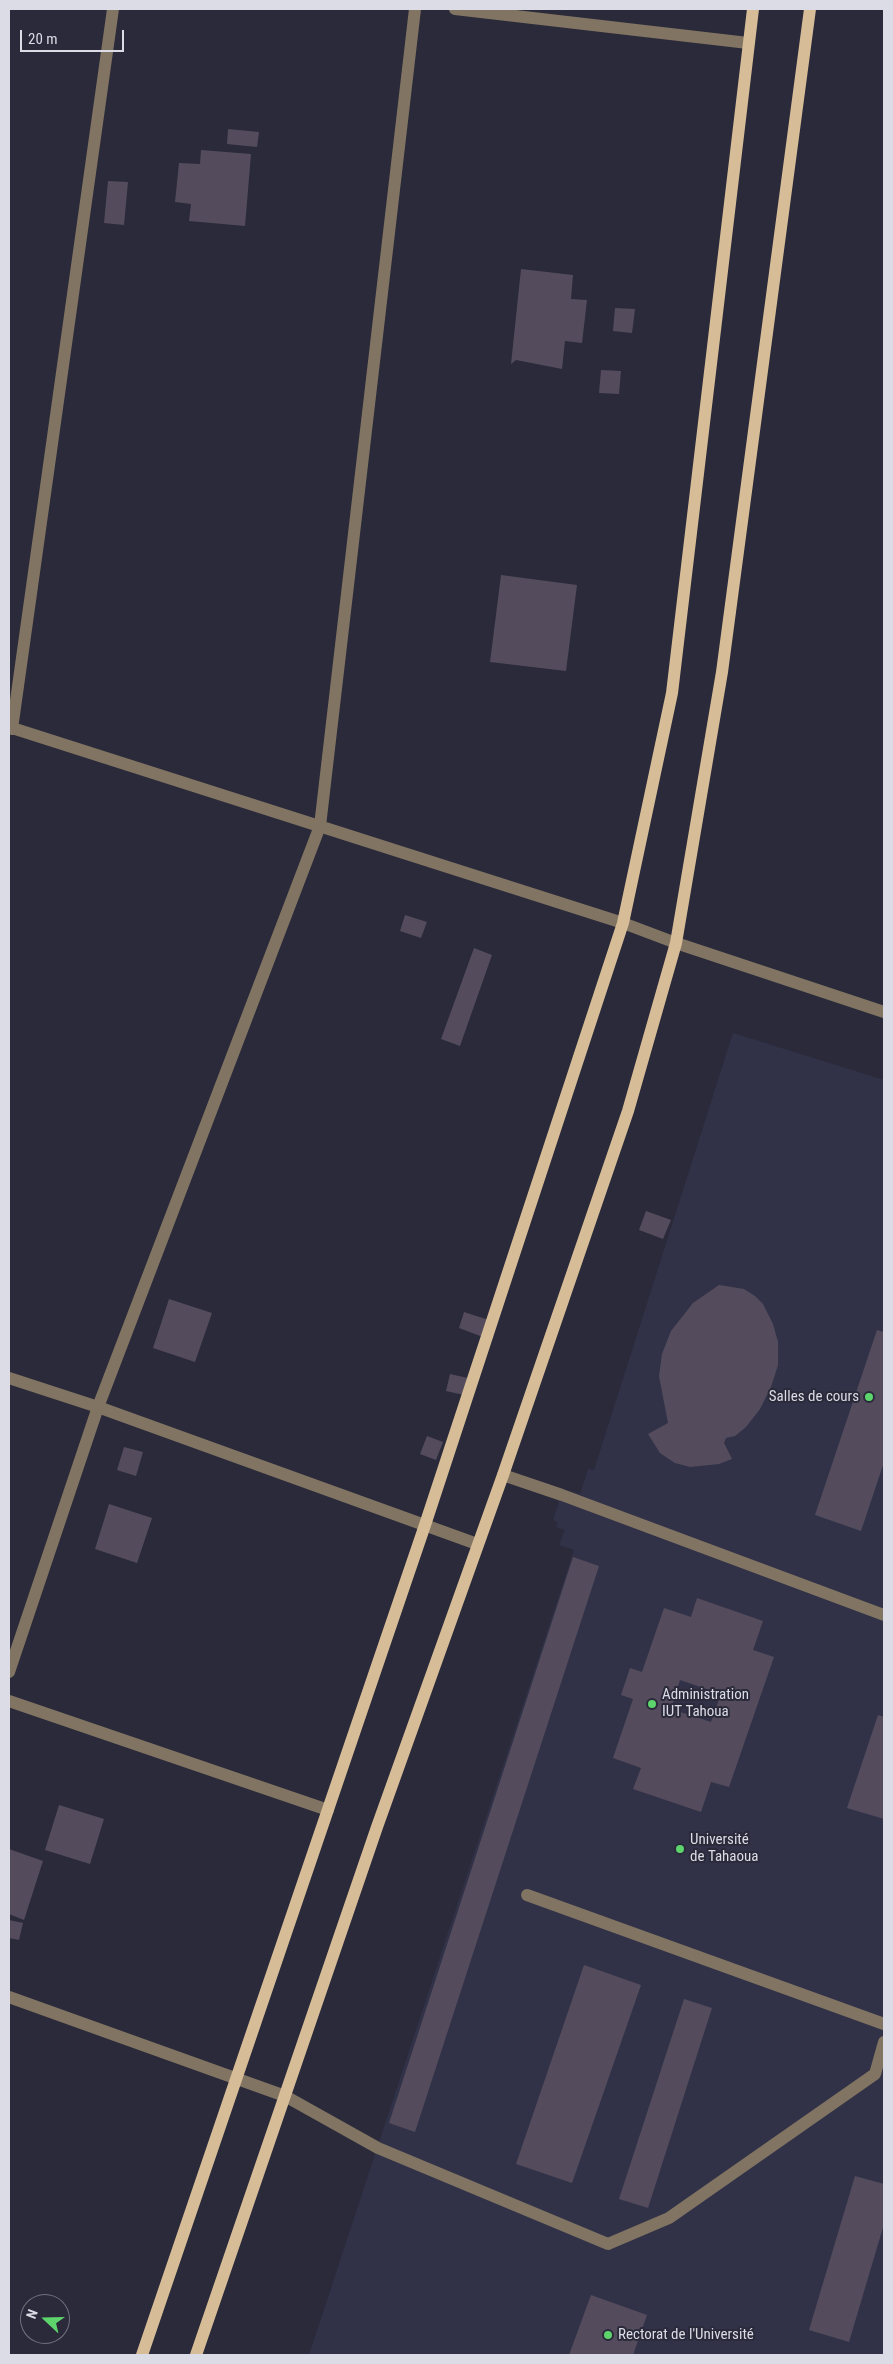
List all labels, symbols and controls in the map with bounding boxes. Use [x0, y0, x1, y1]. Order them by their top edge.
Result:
scale bar [22, 20, 126, 52]
text: 20 m [28, 30, 58, 48]
place label: Salles de cours [769, 1388, 859, 1406]
marker: Salles de cours [863, 1391, 875, 1403]
place label: Administration IUT Tahoua [662, 1686, 749, 1721]
marker: Administration IUT Tahoua [646, 1698, 658, 1710]
place label: Université de Tahaoua [690, 1831, 758, 1866]
marker: Université de Tahaoua [674, 1843, 686, 1855]
north arrow [20, 2294, 70, 2344]
text: N [23, 2307, 41, 2321]
place label: Rectorat de l'Université [618, 2326, 754, 2344]
marker: Rectorat de l'Université [602, 2329, 614, 2341]

